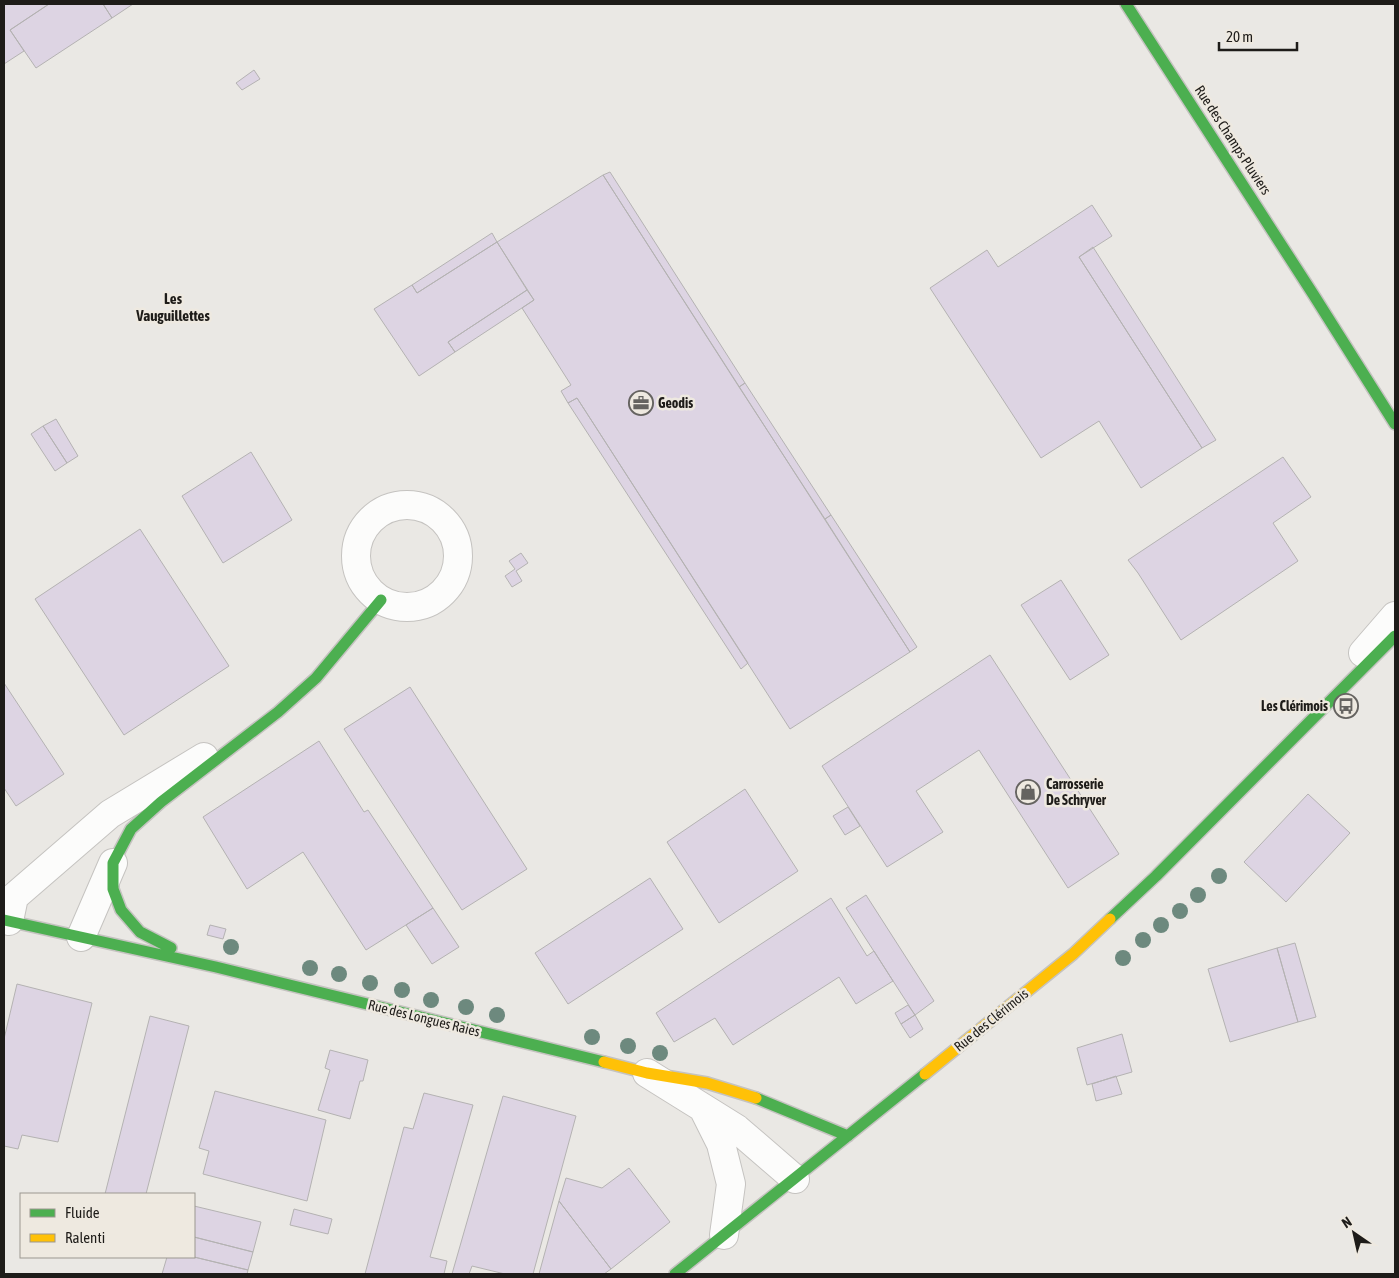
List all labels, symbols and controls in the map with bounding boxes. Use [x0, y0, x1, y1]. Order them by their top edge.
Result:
scale bar [1219, 20, 1296, 52]
text: 20 m [1226, 28, 1253, 45]
street label: Rue des Champs Pluviers [1192, 82, 1274, 198]
district label: Les Vauguillettes [135, 290, 210, 324]
office icon: Geodis [628, 390, 654, 416]
place label: Geodis [658, 395, 693, 411]
bus stop icon: Les Clérimois [1333, 693, 1359, 719]
place label: Les Clérimois [1261, 698, 1328, 714]
place label: Carrosserie De Schryver [1046, 776, 1107, 808]
shop icon: Carrosserie De Schryver [1015, 779, 1041, 805]
street label: Rue des Clérimois [951, 985, 1031, 1055]
street label: Rue des Longues Raies [366, 996, 482, 1040]
legend [20, 1193, 195, 1258]
text: Fluide [65, 1204, 100, 1221]
north arrow [1329, 1208, 1379, 1258]
text: N [1339, 1213, 1355, 1231]
text: Ralenti [65, 1229, 105, 1246]

